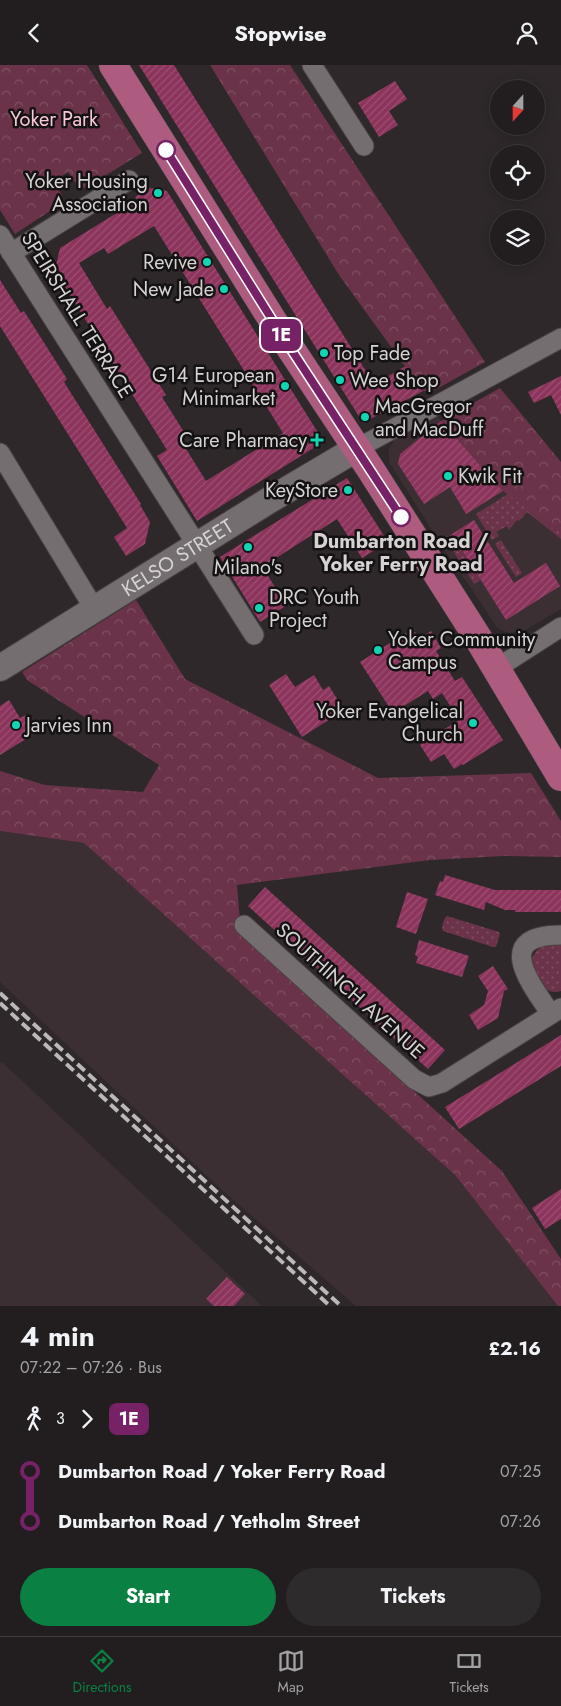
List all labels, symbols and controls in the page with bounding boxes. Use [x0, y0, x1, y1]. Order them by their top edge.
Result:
text: Stopwise [234, 17, 327, 49]
icon: back [20, 19, 48, 47]
icon: person [513, 19, 541, 47]
north arrow [490, 80, 545, 135]
map controls [490, 80, 545, 265]
park label: Yoker Park [10, 105, 98, 134]
unlabelled marker [156, 140, 176, 160]
button: locate [490, 145, 545, 200]
place label: Yoker Housing Association [25, 167, 148, 219]
marker: Yoker Housing Association [152, 187, 164, 199]
button: layers [490, 210, 545, 265]
street label: SPEIRSHALL TERRACE [14, 226, 140, 404]
place label: Revive [143, 248, 197, 277]
marker: Revive [201, 256, 213, 268]
place label: New Jade [133, 275, 214, 304]
marker: New Jade [218, 283, 230, 295]
line badge: 1E [258, 319, 304, 351]
text: 1E [271, 322, 291, 348]
place label: Top Fade [334, 339, 410, 368]
marker: Top Fade [318, 347, 330, 359]
place label: G14 European Minimarket [152, 361, 275, 413]
place label: Wee Shop [350, 366, 439, 395]
marker: Wee Shop [334, 374, 346, 386]
marker: G14 European Minimarket [279, 380, 291, 392]
place label: MacGregor and MacDuff [375, 392, 485, 444]
marker: MacGregor and MacDuff [359, 411, 371, 423]
place label: Care Pharmacy [179, 426, 307, 455]
marker: Care Pharmacy [311, 434, 323, 446]
place label: Kwik Fit [458, 462, 522, 491]
marker: Kwik Fit [442, 470, 454, 482]
place label: KeyStore [265, 476, 338, 505]
marker: KeyStore [342, 484, 354, 496]
marker: Dumbarton Road / Yoker Ferry Road [391, 507, 411, 527]
street label: KELSO STREET [116, 511, 239, 603]
place label: Dumbarton Road / Yoker Ferry Road [313, 527, 489, 579]
marker: Milano's [242, 541, 254, 553]
place label: Milano's [214, 553, 282, 582]
place label: DRC Youth Project [269, 583, 359, 635]
marker: DRC Youth Project [253, 602, 265, 614]
place label: Yoker Community Campus [388, 625, 536, 677]
marker: Yoker Community Campus [372, 644, 384, 656]
place label: Yoker Evangelical Church [316, 697, 463, 749]
place label: Jarvies Inn [23, 711, 112, 740]
marker: Yoker Evangelical Church [467, 717, 479, 729]
marker: Jarvies Inn [10, 719, 22, 731]
street label: SOUTHINCH AVENUE [269, 916, 431, 1066]
text: 4 min [20, 1316, 95, 1357]
text: £2.16 [488, 1335, 541, 1362]
text: 07:22 – 07:26 · Bus [20, 1356, 162, 1379]
icon: walk [20, 1405, 48, 1433]
icon: forward [73, 1405, 101, 1433]
text: 1E [119, 1406, 139, 1432]
text: 3 [56, 1407, 65, 1430]
text: Dumbarton Road / Yoker Ferry Road [58, 1458, 386, 1485]
text: 07:25 [500, 1460, 541, 1483]
text: Dumbarton Road / Yetholm Street [58, 1508, 360, 1535]
text: 07:26 [500, 1510, 541, 1533]
button: Start [20, 1568, 276, 1626]
button: Tickets [286, 1568, 541, 1626]
tab: Directions [72, 1647, 132, 1697]
tab: Map [277, 1647, 305, 1697]
tab: Tickets [450, 1647, 489, 1697]

